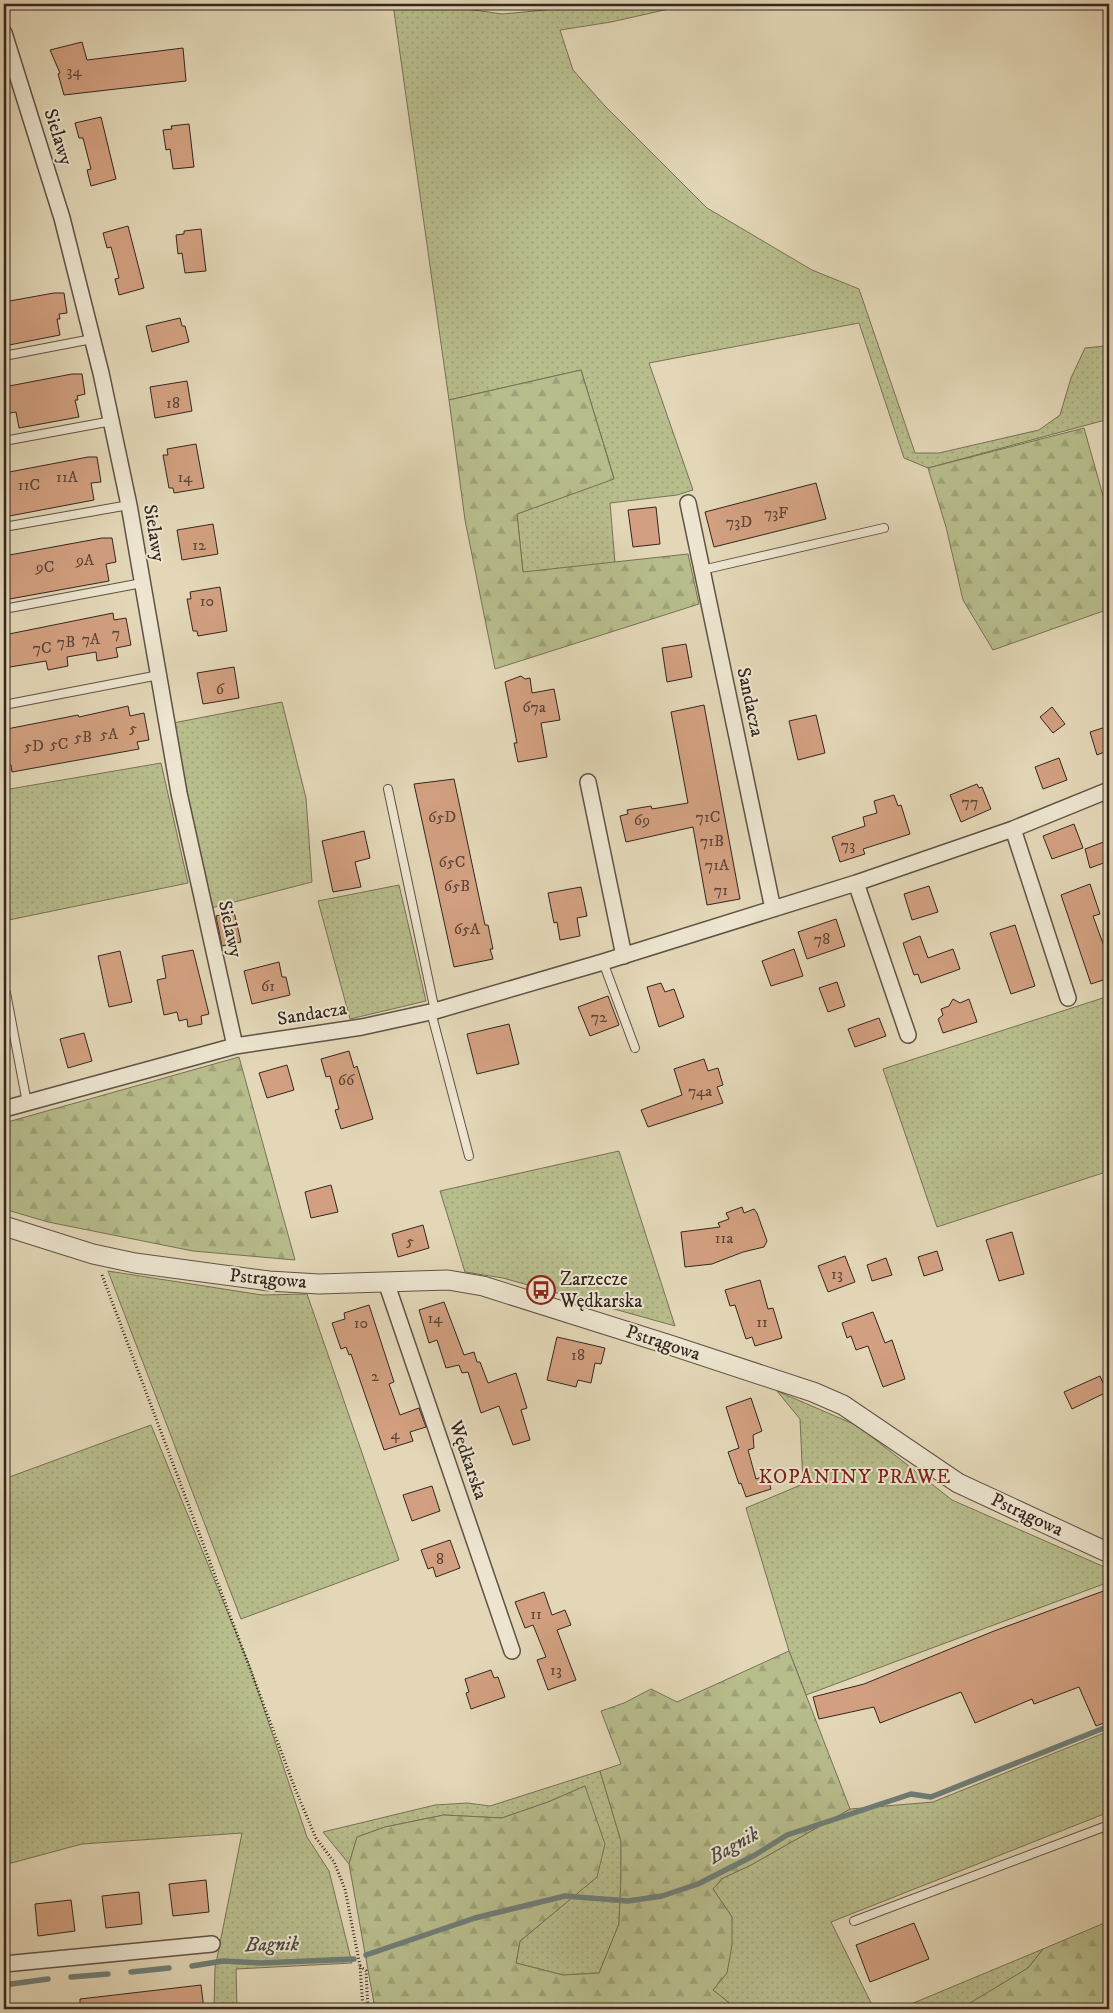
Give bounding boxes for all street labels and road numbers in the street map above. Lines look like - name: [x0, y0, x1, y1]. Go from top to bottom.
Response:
- street label: Sielawy: [39, 106, 78, 169]
- street label: Sielawy: [138, 503, 170, 564]
- street label: Sandacza: [731, 665, 769, 739]
- street label: Sielawy: [213, 898, 247, 961]
- street label: Sandacza: [276, 997, 348, 1031]
- street label: Pstrągowa: [229, 1264, 307, 1294]
- street label: Pstrągowa: [623, 1320, 703, 1366]
- street label: Wędkarska: [443, 1416, 492, 1503]
- street label: Pstrągowa: [987, 1488, 1067, 1542]

